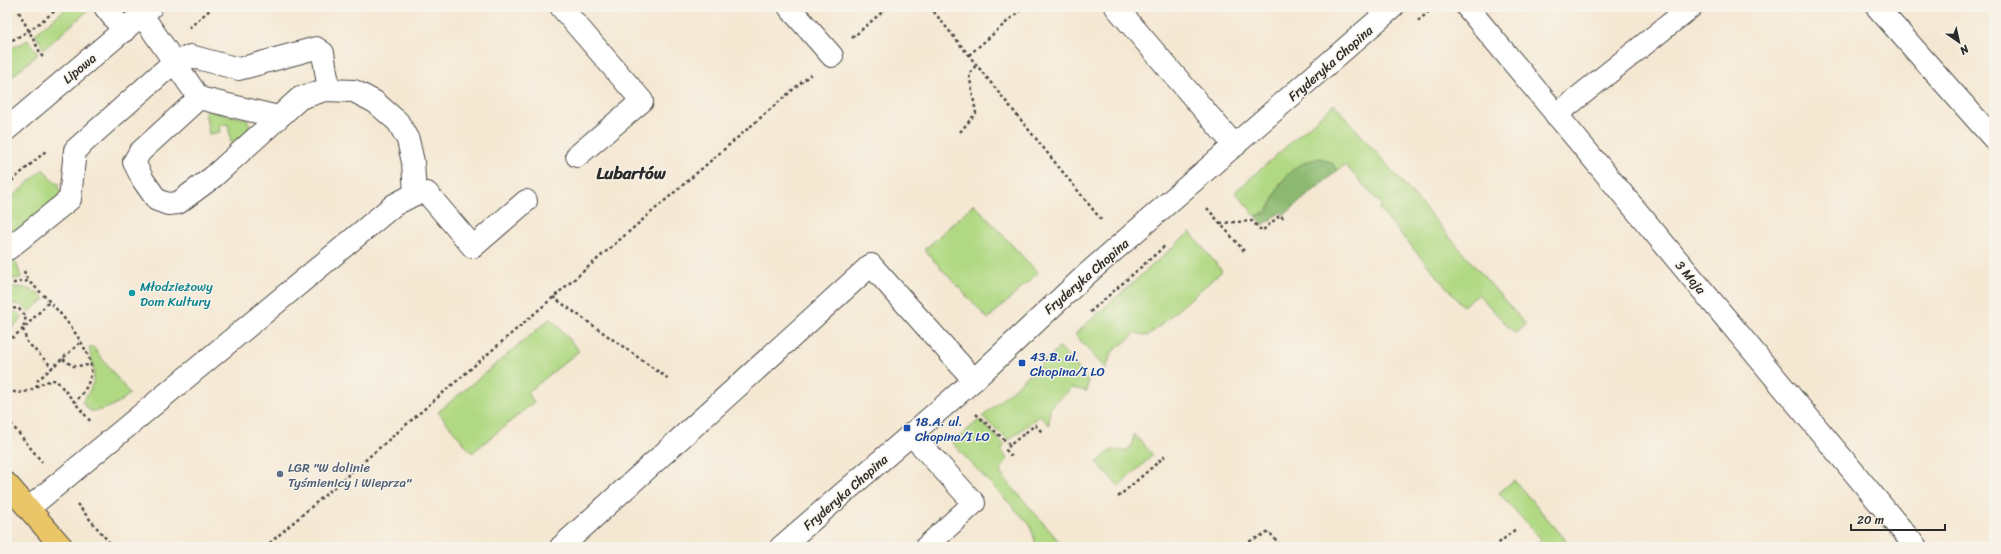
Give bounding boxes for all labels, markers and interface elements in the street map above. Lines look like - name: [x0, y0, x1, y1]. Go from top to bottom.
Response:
- street label: Fryderyka Chopina: [1282, 19, 1379, 107]
- north arrow: [1939, 22, 1979, 62]
- text: N: [1956, 39, 1974, 60]
- street label: Lipowa: [57, 47, 102, 90]
- district label: Lubartów: [596, 158, 667, 188]
- street label: Fryderyka Chopina: [1038, 232, 1135, 320]
- street label: 3 Maja: [1669, 255, 1712, 300]
- place label: Młodzieżowy Dom Kultury: [140, 275, 213, 313]
- marker: Młodzieżowy Dom Kultury: [127, 288, 137, 298]
- place label: 43.B. ul. Chopina/I LO: [1030, 345, 1105, 383]
- marker: 43.B. ul. Chopina/I LO: [1017, 358, 1027, 368]
- place label: 18.A. ul. Chopina/I LO: [915, 410, 990, 448]
- marker: 18.A. ul. Chopina/I LO: [902, 423, 912, 433]
- street label: Fryderyka Chopina: [797, 448, 894, 536]
- place label: LGR "W dolinie Tyśmienicy i Wieprza": [288, 456, 413, 494]
- marker: LGR "W dolinie Tyśmienicy i Wieprza": [275, 469, 285, 479]
- scale bar: [1851, 506, 1945, 532]
- text: 20 m: [1857, 509, 1884, 531]

